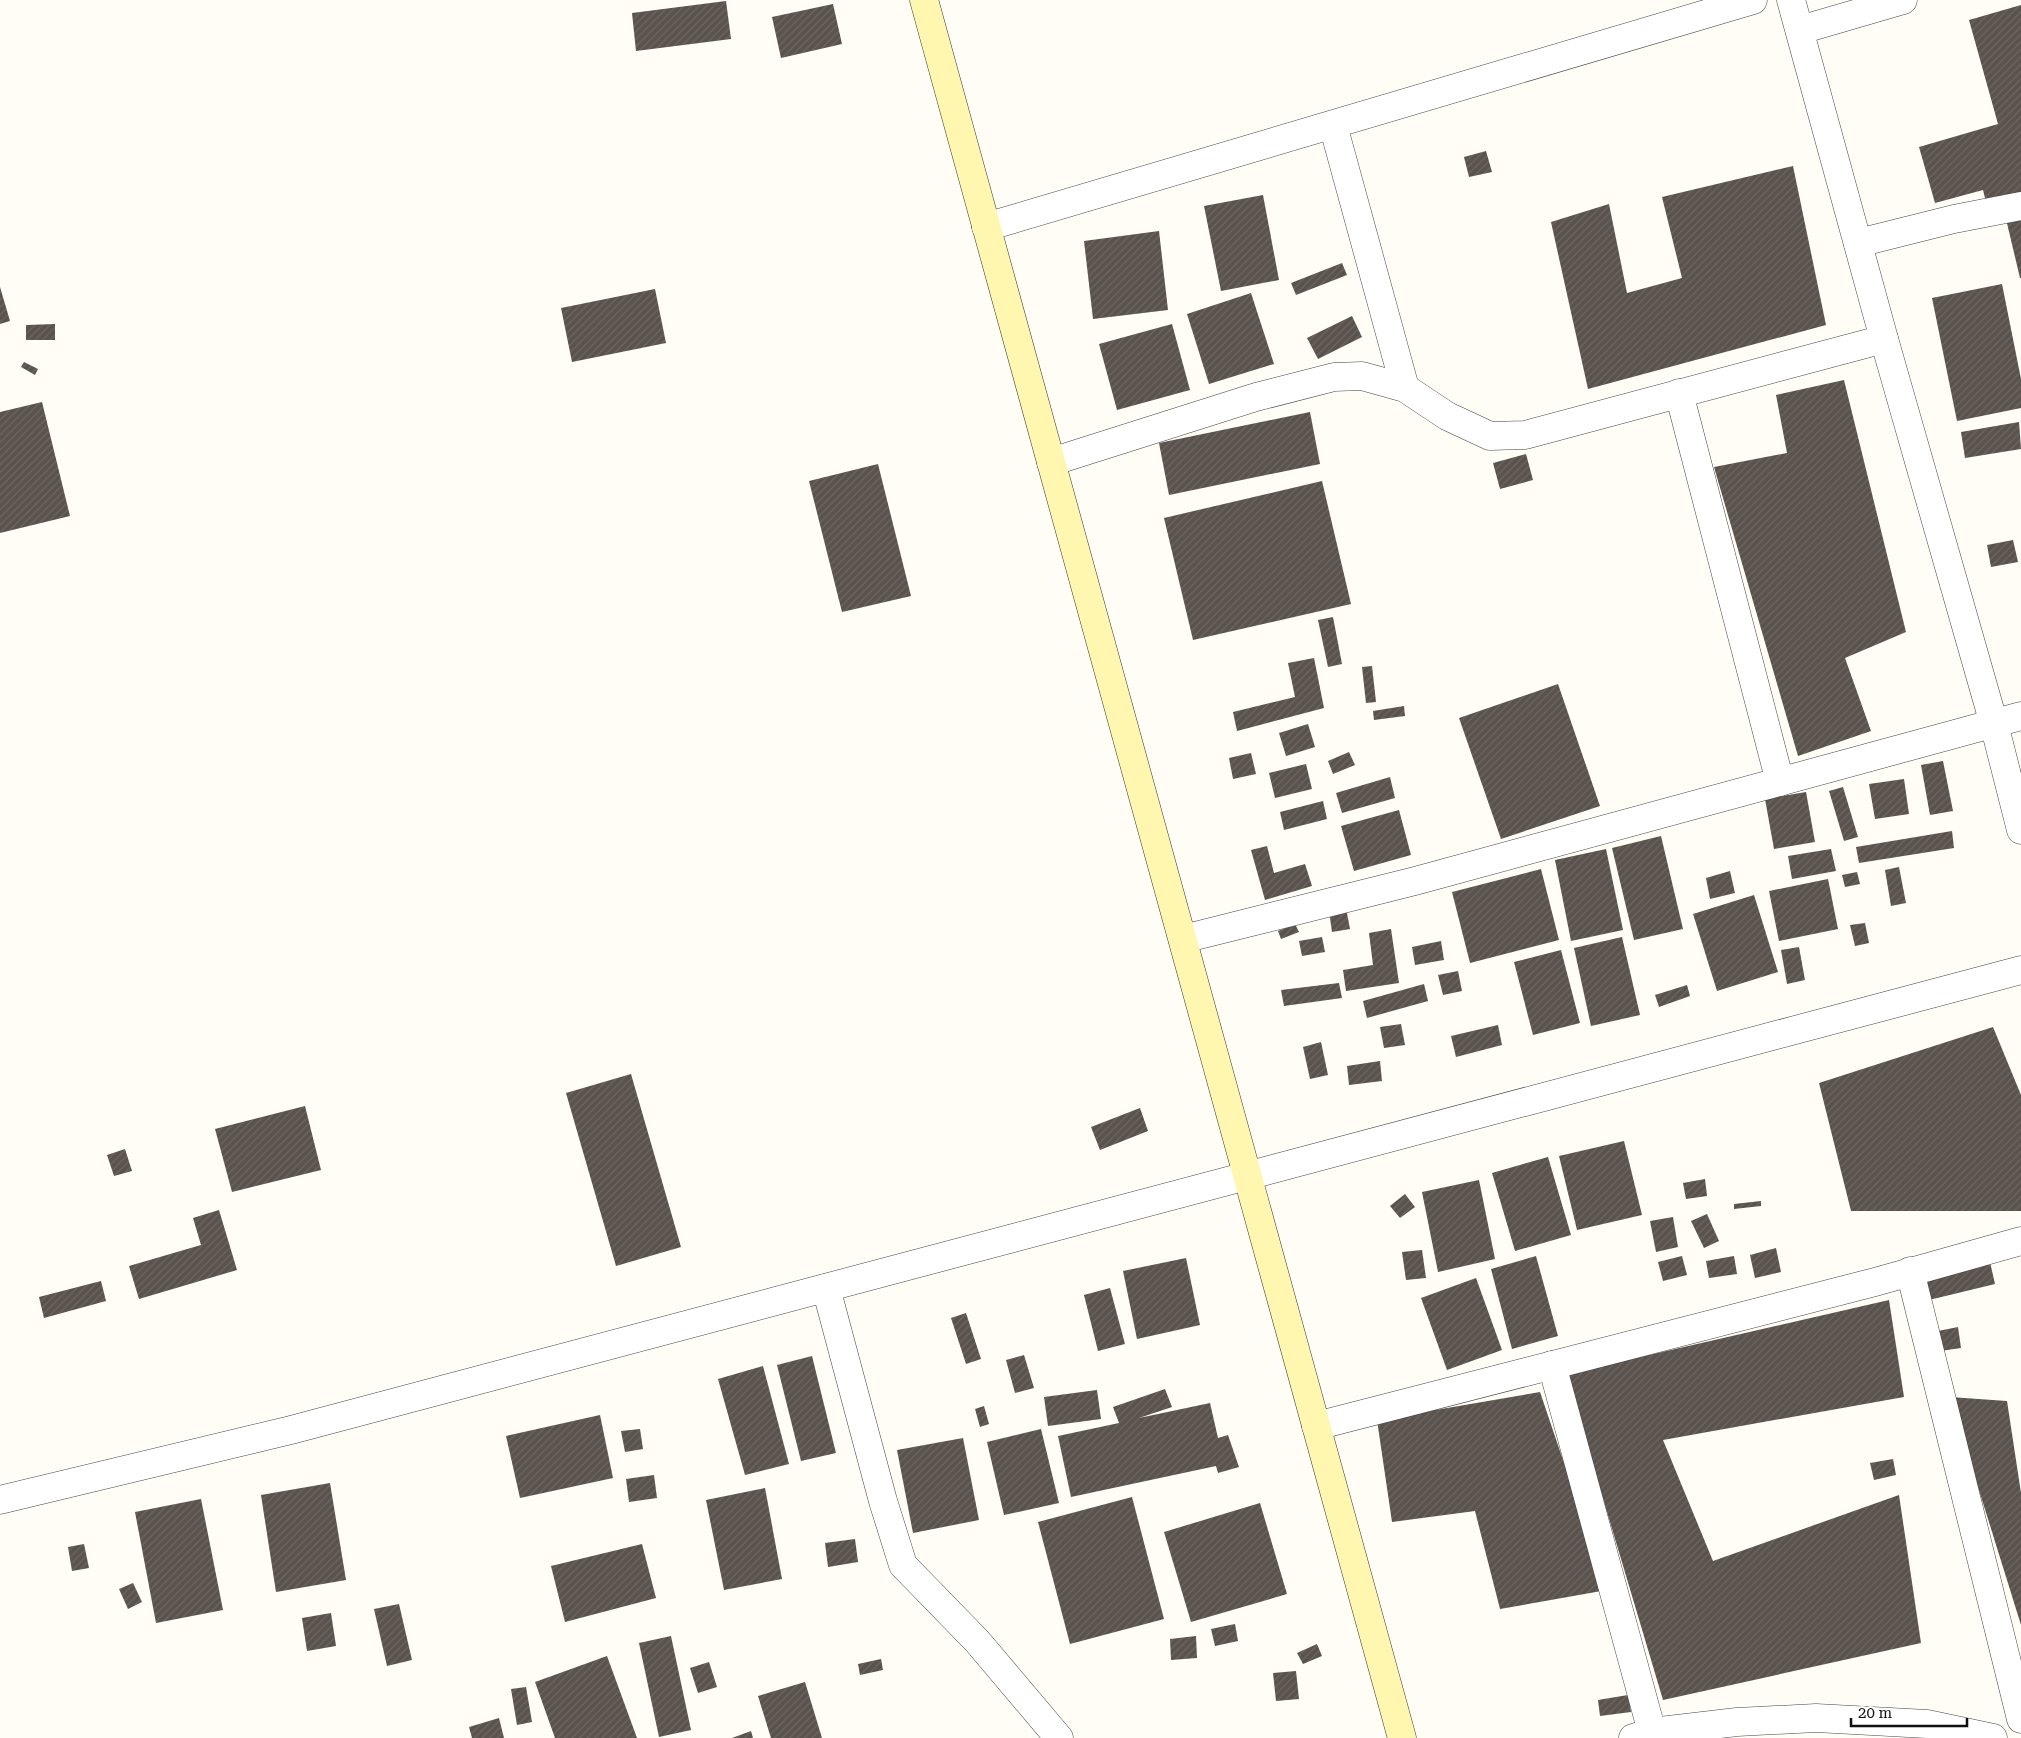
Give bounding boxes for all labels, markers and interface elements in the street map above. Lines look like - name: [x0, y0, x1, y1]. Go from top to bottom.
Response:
- scale bar: [1851, 1696, 1967, 1728]
- text: 20 m: [1858, 1704, 1893, 1722]

